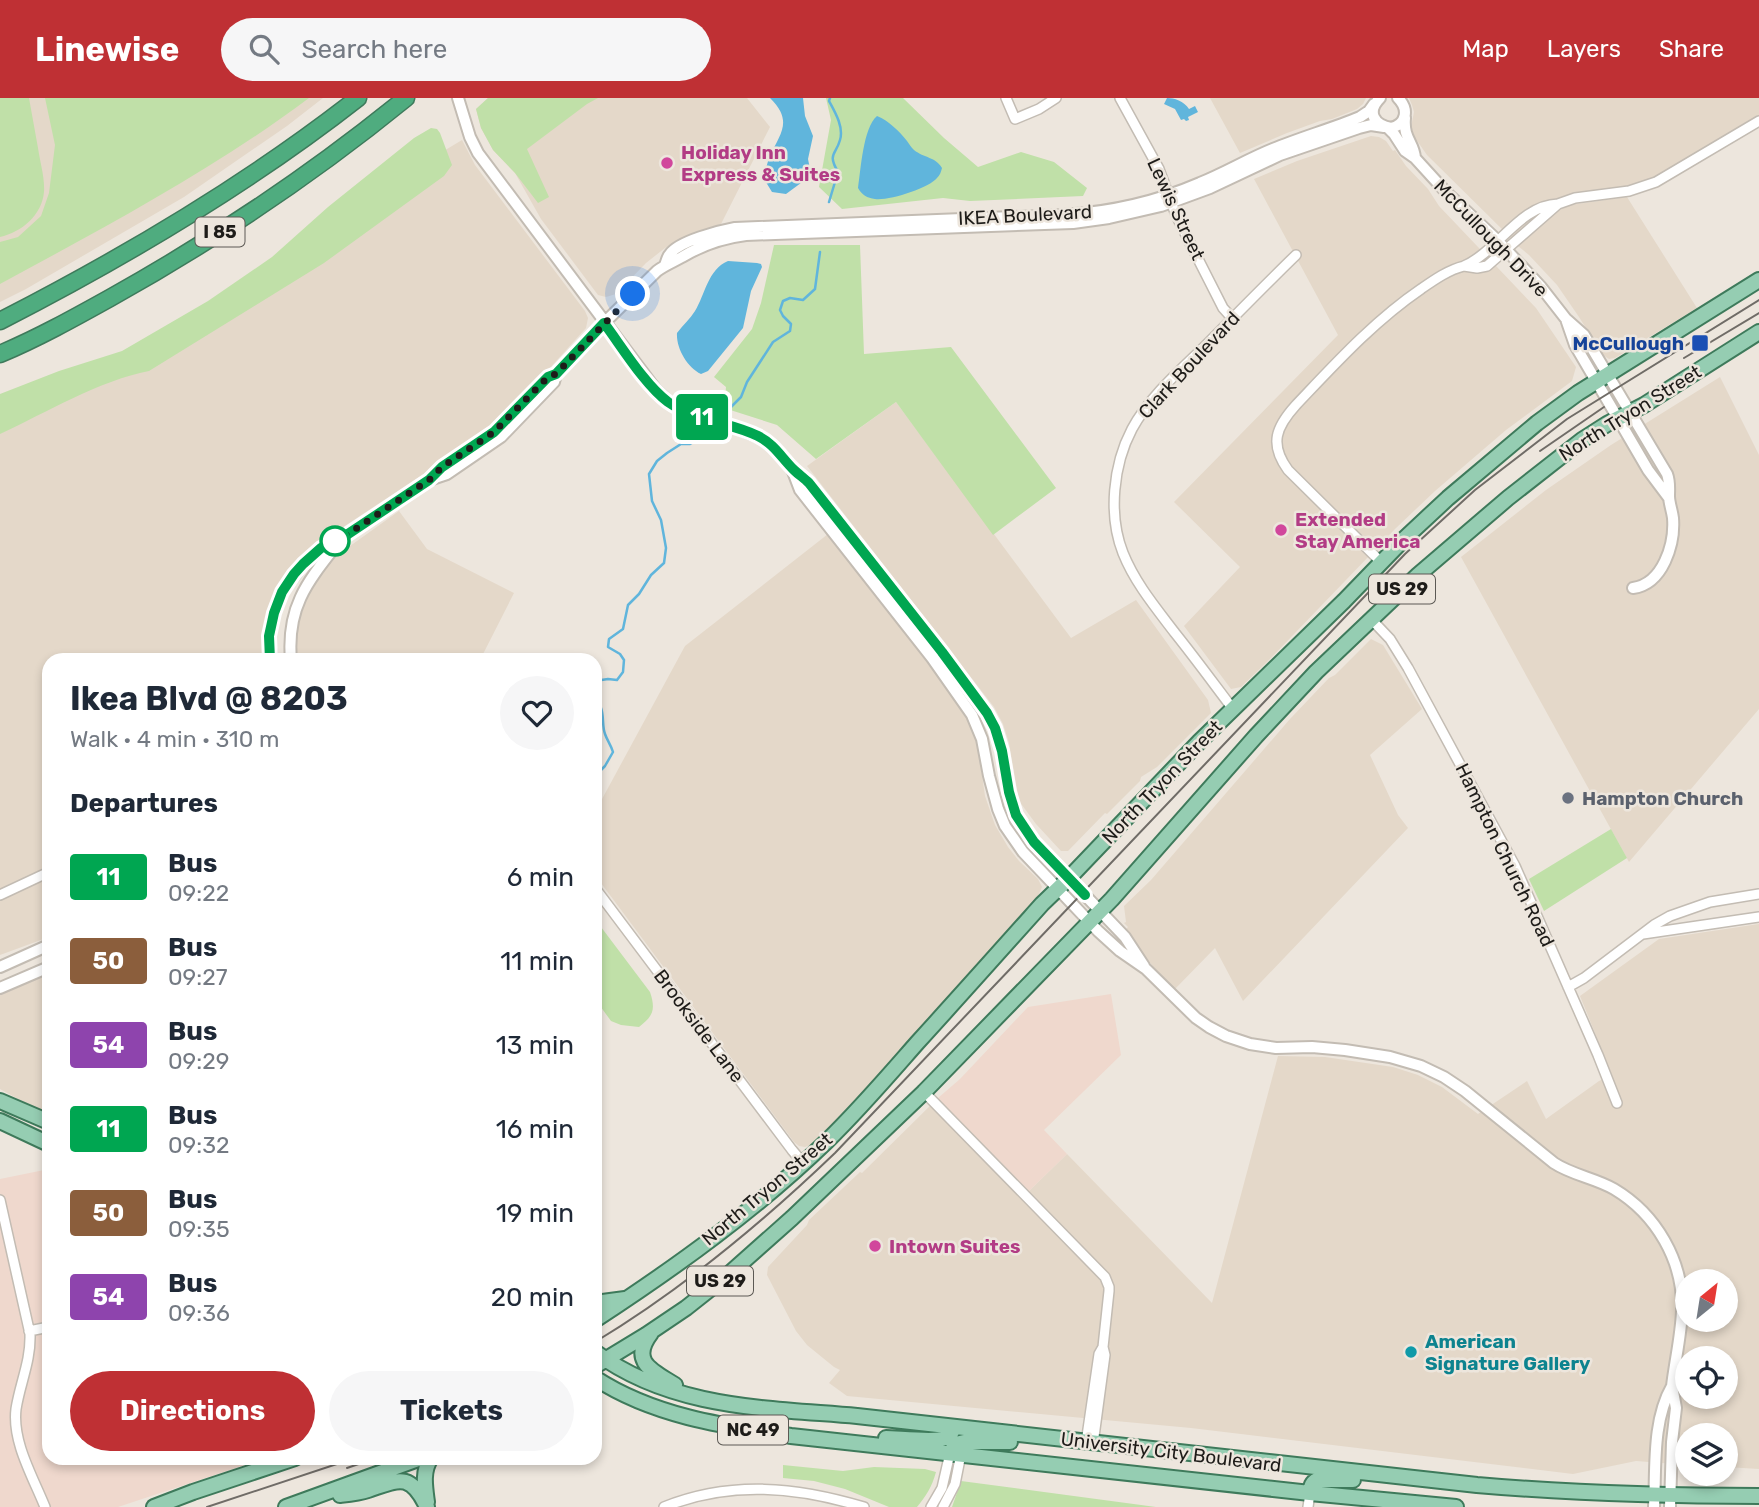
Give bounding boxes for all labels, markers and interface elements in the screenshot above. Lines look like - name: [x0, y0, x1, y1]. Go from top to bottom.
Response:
- search box: [221, 18, 711, 81]
- text: Linewise: [35, 30, 179, 69]
- icon: search: [245, 30, 283, 68]
- text: Search here: [301, 34, 447, 65]
- text: Map: [1462, 35, 1509, 63]
- text: Layers: [1547, 35, 1621, 63]
- text: Share: [1659, 35, 1724, 63]
- place label: Holiday Inn Express & Suites: [681, 141, 840, 186]
- street label: Lewis Street: [1142, 154, 1210, 264]
- marker: Holiday Inn Express & Suites: [659, 155, 675, 171]
- street label: McCullough Drive: [1429, 174, 1553, 302]
- street label: IKEA Boulevard: [958, 200, 1092, 230]
- road number: I 85: [196, 217, 244, 246]
- your location: [615, 276, 650, 311]
- street label: Clark Boulevard: [1133, 307, 1245, 423]
- place label: McCullough: [1572, 332, 1684, 355]
- marker: McCullough: [1690, 333, 1710, 353]
- street label: North Tryon Street: [1555, 360, 1706, 466]
- line badge: 11: [670, 394, 734, 440]
- text: 11: [690, 403, 714, 431]
- place label: Extended Stay America: [1295, 508, 1421, 553]
- marker: Extended Stay America: [1273, 522, 1289, 538]
- unlabelled marker: [320, 526, 350, 556]
- road number: US 29: [1369, 574, 1435, 603]
- button: heart: [500, 676, 574, 750]
- text: Ikea Blvd @ 8203: [70, 679, 348, 718]
- street label: North Tryon Street: [1097, 715, 1227, 849]
- text: Walk · 4 min · 310 m: [70, 725, 279, 753]
- street label: Hampton Church Road: [1451, 760, 1559, 950]
- place label: Hampton Church: [1582, 787, 1743, 810]
- text: Departures: [70, 788, 218, 819]
- marker: Hampton Church: [1560, 790, 1576, 806]
- text: Bus: [168, 848, 217, 879]
- text: 6 min: [507, 862, 574, 893]
- text: 11: [97, 863, 120, 891]
- text: 09:22: [168, 879, 229, 907]
- text: Bus: [168, 932, 217, 963]
- text: 11 min: [500, 946, 574, 977]
- text: 50: [93, 947, 124, 975]
- text: 09:27: [168, 963, 227, 991]
- street label: Brookside Lane: [649, 965, 749, 1087]
- text: Bus: [168, 1016, 217, 1047]
- text: 13 min: [496, 1030, 574, 1061]
- text: 54: [93, 1031, 124, 1059]
- text: 09:29: [168, 1047, 229, 1075]
- text: Bus: [168, 1100, 217, 1131]
- text: 16 min: [496, 1114, 574, 1145]
- text: 11: [97, 1115, 120, 1143]
- street label: North Tryon Street: [697, 1127, 837, 1250]
- text: 09:32: [168, 1131, 229, 1159]
- text: Bus: [168, 1184, 217, 1215]
- text: 19 min: [496, 1198, 574, 1229]
- text: 50: [93, 1199, 124, 1227]
- text: 09:35: [168, 1215, 230, 1243]
- place label: Intown Suites: [889, 1235, 1021, 1258]
- marker: Intown Suites: [867, 1238, 883, 1254]
- road number: US 29: [687, 1266, 753, 1296]
- text: Bus: [168, 1268, 217, 1299]
- north arrow: [1675, 1269, 1738, 1332]
- map controls: [1675, 1269, 1738, 1486]
- text: 20 min: [491, 1282, 574, 1313]
- text: 54: [93, 1283, 124, 1311]
- text: 09:36: [168, 1299, 230, 1327]
- place label: American Signature Gallery: [1425, 1330, 1591, 1375]
- marker: American Signature Gallery: [1403, 1344, 1419, 1360]
- button: locate: [1675, 1346, 1738, 1409]
- button: Directions: [70, 1371, 315, 1451]
- button: Tickets: [329, 1371, 574, 1451]
- road number: NC 49: [718, 1415, 788, 1444]
- button: layers: [1675, 1423, 1738, 1486]
- street label: University City Boulevard: [1059, 1427, 1283, 1477]

